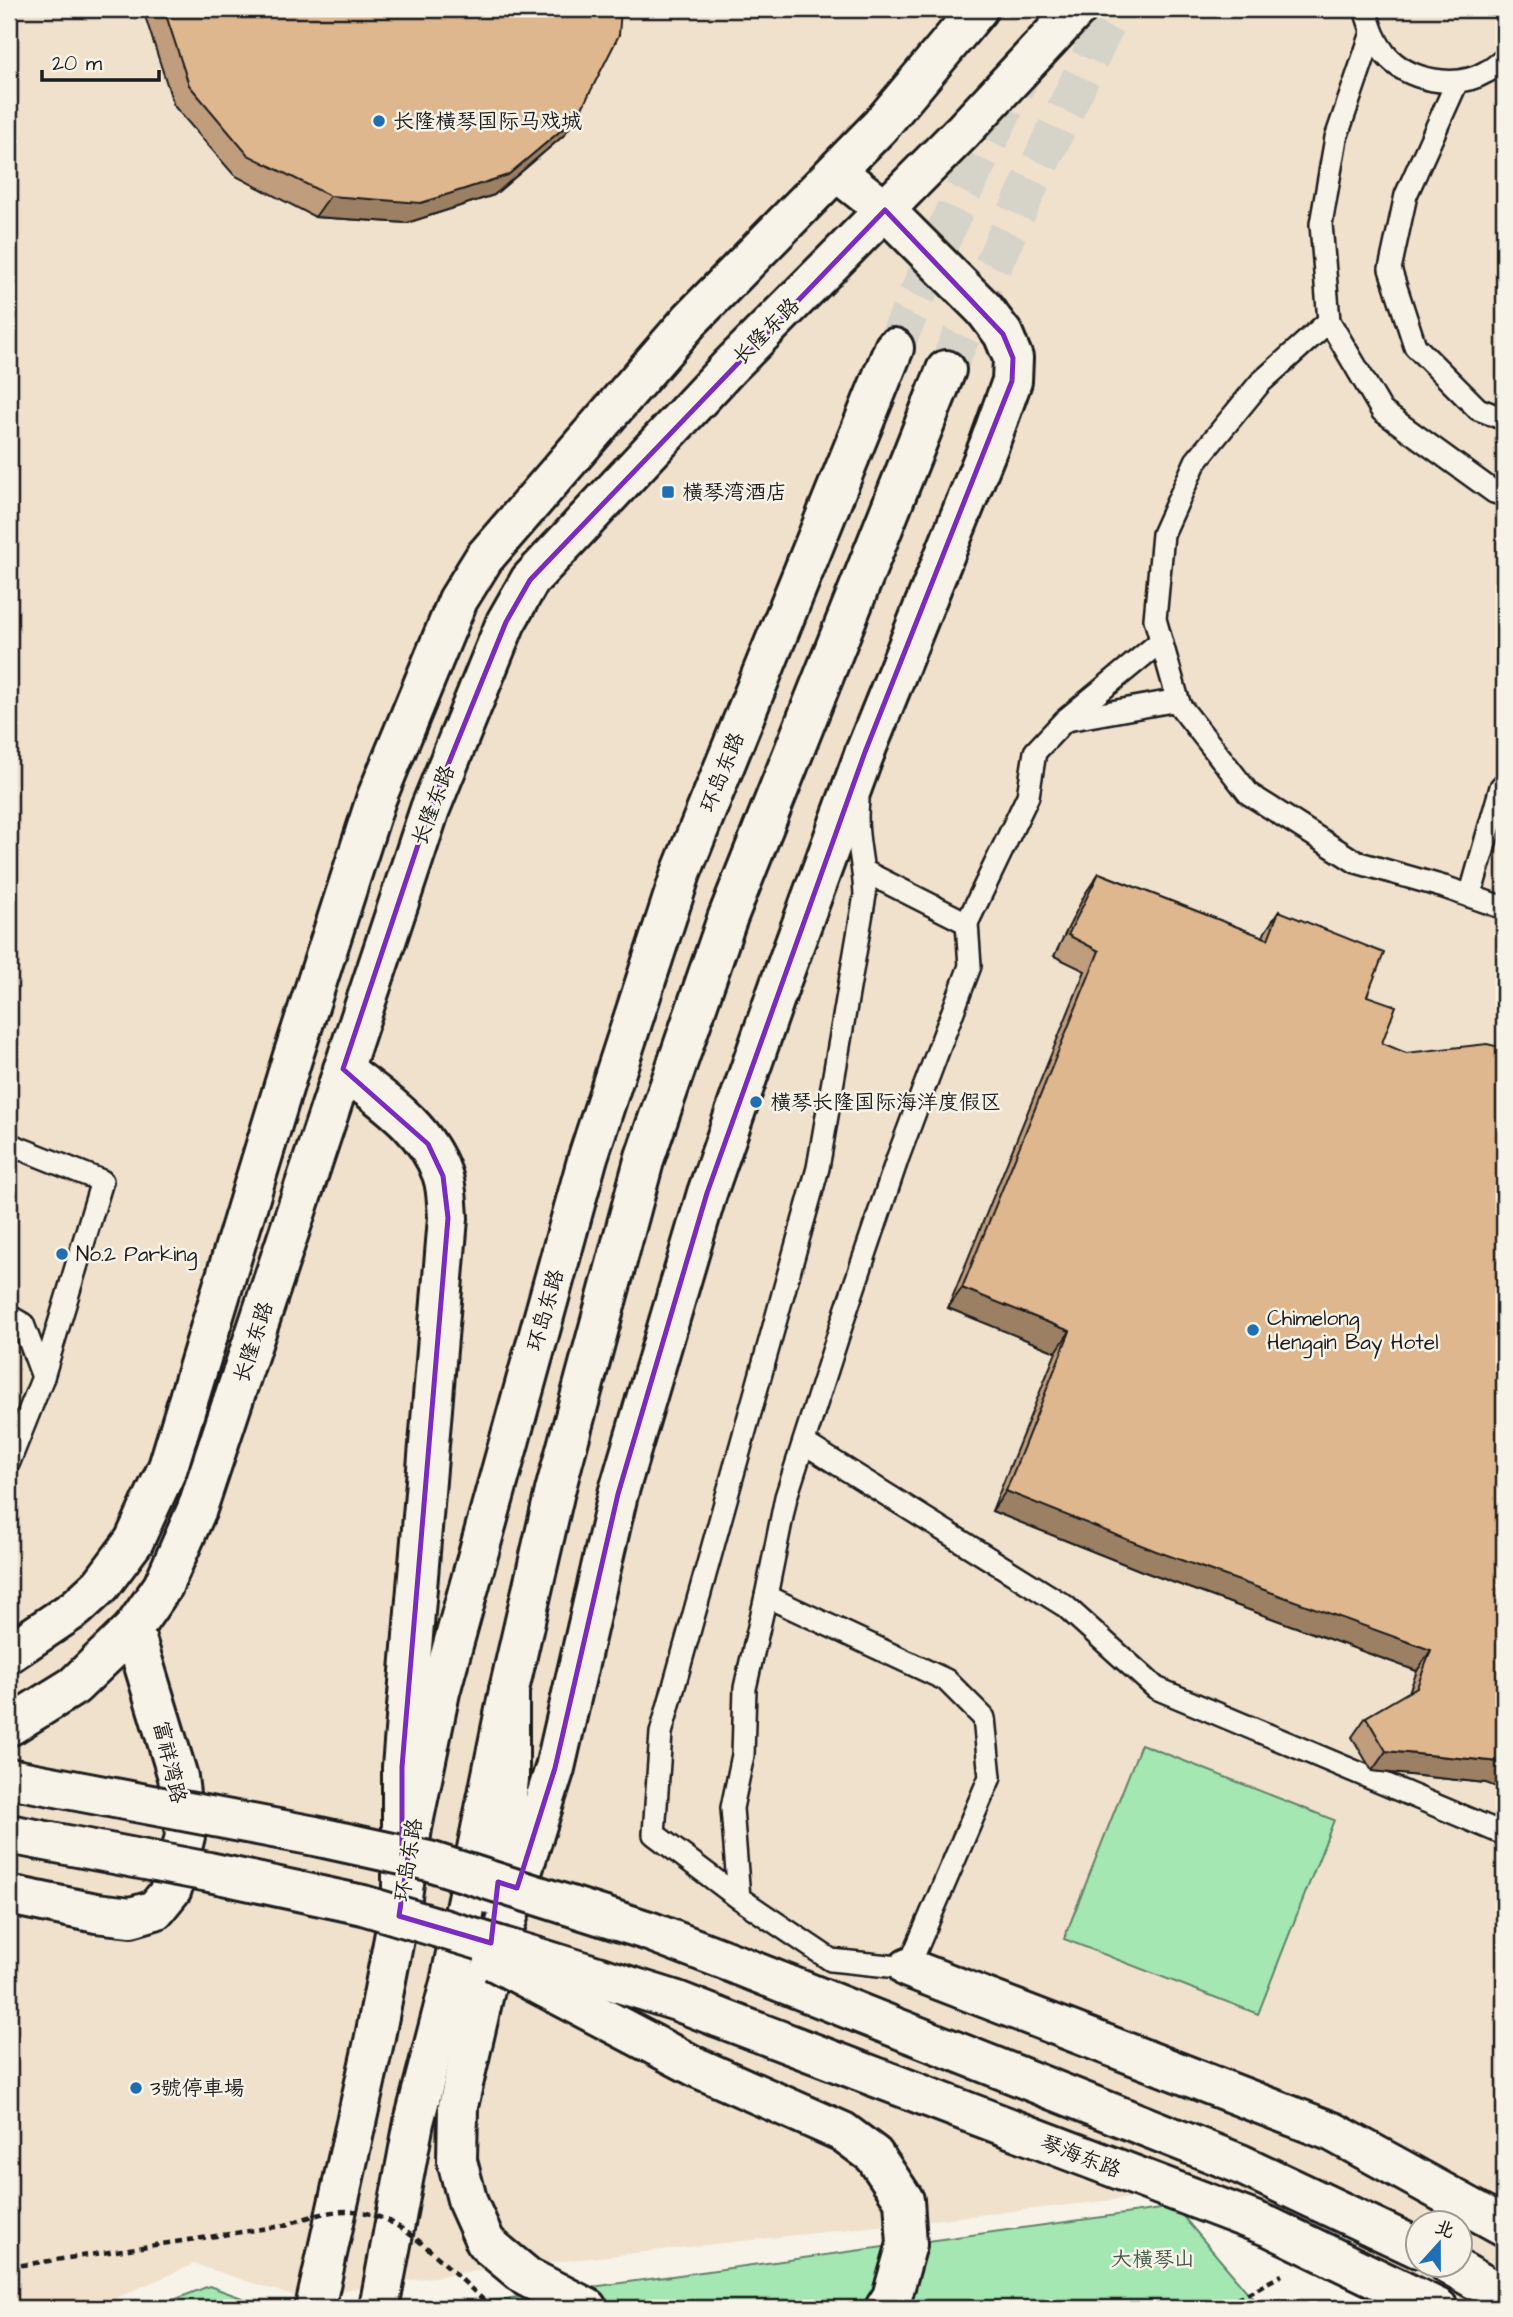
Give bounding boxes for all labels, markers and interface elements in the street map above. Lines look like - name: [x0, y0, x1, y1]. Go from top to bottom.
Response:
- scale bar: [42, 38, 159, 82]
- text: 20 m: [52, 49, 103, 78]
- place label: 长隆横琴国际马戏城: [393, 107, 582, 136]
- marker: 长隆横琴国际马戏城: [371, 113, 387, 129]
- street label: 长隆东路: [726, 291, 806, 371]
- place label: 横琴湾酒店: [682, 478, 787, 507]
- marker: 横琴湾酒店: [660, 484, 676, 500]
- street label: 环岛东路: [693, 728, 752, 817]
- street label: 长隆东路: [405, 761, 462, 850]
- place label: 横琴长隆国际海洋度假区: [770, 1088, 1001, 1117]
- marker: 横琴长隆国际海洋度假区: [748, 1094, 764, 1110]
- place label: No.2 Parking: [76, 1240, 198, 1271]
- marker: No.2 Parking: [54, 1246, 70, 1262]
- street label: 环岛东路: [520, 1266, 571, 1355]
- street label: 长隆东路: [227, 1298, 280, 1387]
- place label: Chimelong Hengqin Bay Hotel: [1267, 1304, 1439, 1359]
- marker: Chimelong Hengqin Bay Hotel: [1245, 1322, 1261, 1338]
- street label: 富祥湾路: [146, 1718, 193, 1806]
- street label: 环岛东路: [388, 1816, 429, 1904]
- place label: 3號停車場: [150, 2074, 245, 2103]
- marker: 3號停車場: [128, 2080, 144, 2096]
- street label: 琴海东路: [1036, 2128, 1125, 2185]
- north arrow: [1404, 2208, 1474, 2278]
- text: 北: [1431, 2214, 1458, 2246]
- park label: 大橫琴山: [1111, 2245, 1195, 2274]

